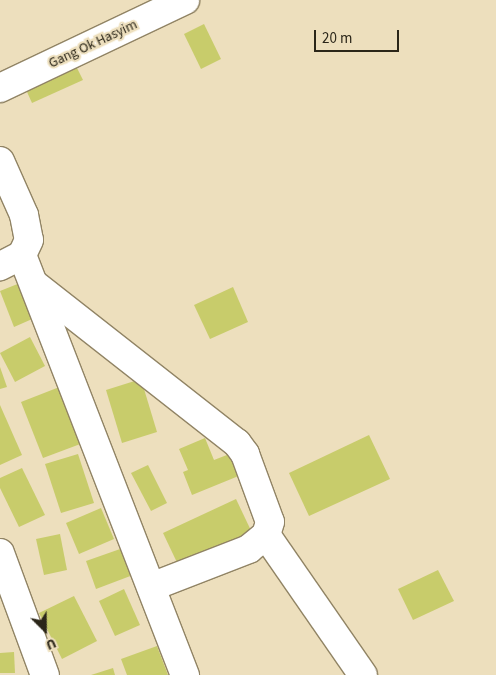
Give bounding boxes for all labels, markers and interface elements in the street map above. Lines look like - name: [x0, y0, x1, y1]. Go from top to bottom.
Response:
- street label: Gang Ok Hasyim: [46, 16, 140, 72]
- scale bar: [316, 20, 401, 52]
- text: 20 m: [322, 28, 352, 49]
- north arrow: [20, 605, 70, 655]
- text: U: [43, 633, 59, 655]

